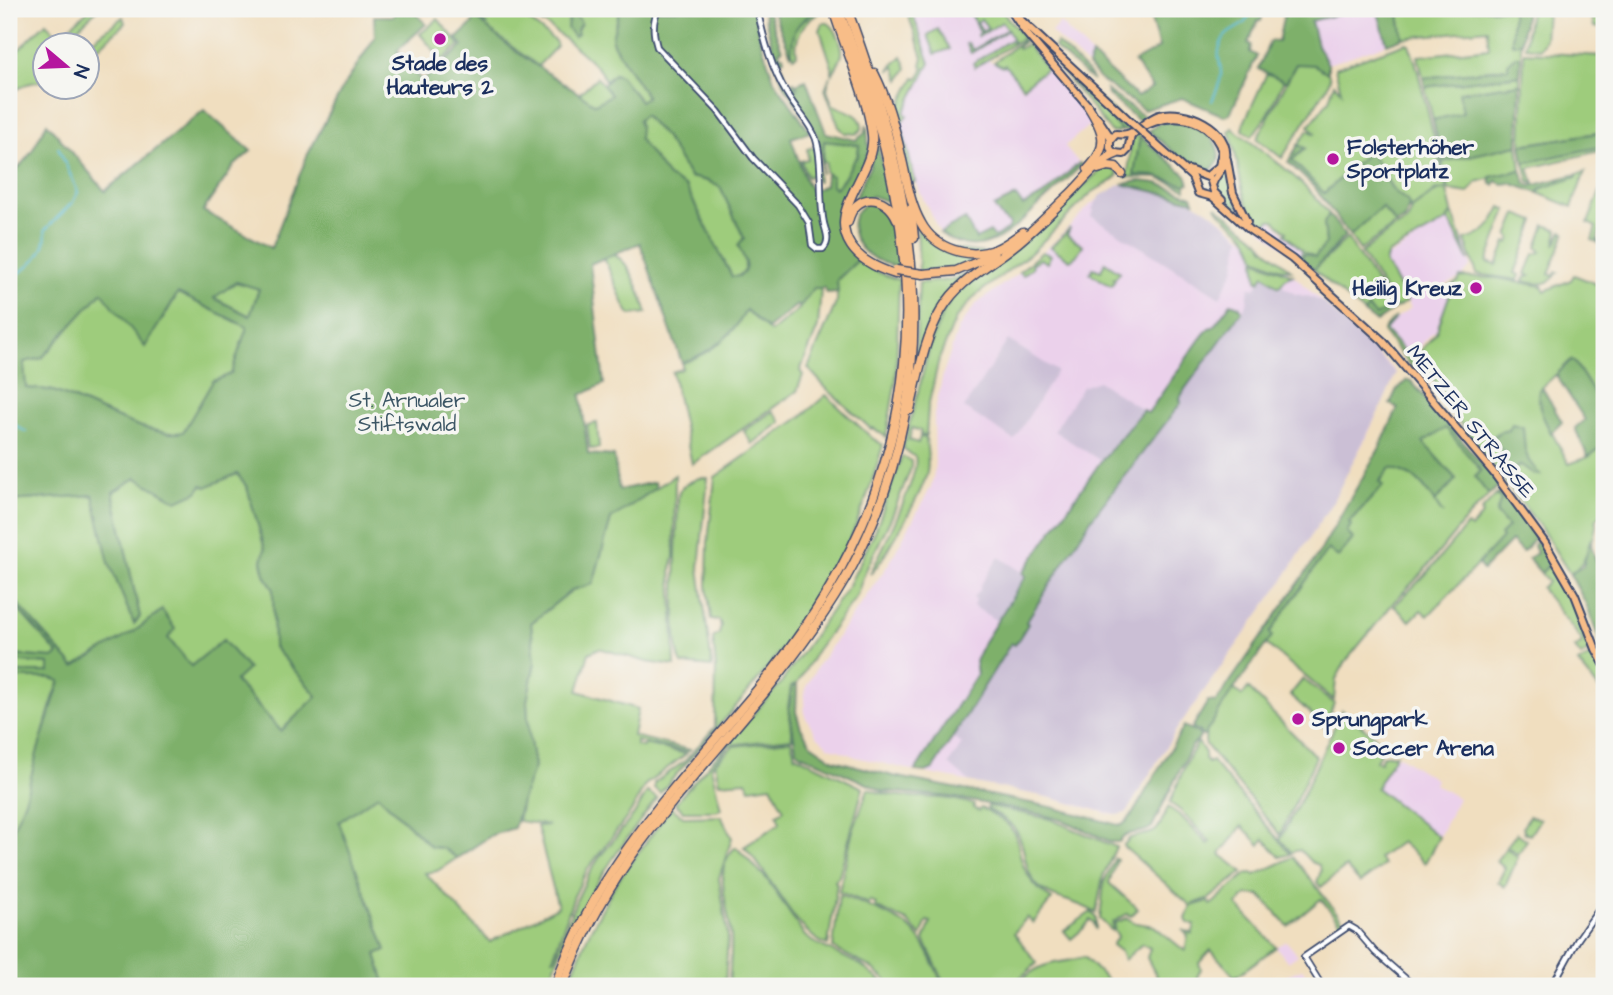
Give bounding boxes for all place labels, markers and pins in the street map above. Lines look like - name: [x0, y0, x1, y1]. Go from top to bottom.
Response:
- marker: Stade des Hauteurs 2: [432, 31, 448, 47]
- place label: Stade des Hauteurs 2: [386, 49, 495, 102]
- place label: Folsterhöher Sportplatz: [1346, 133, 1475, 187]
- marker: Folsterhöher Sportplatz: [1325, 151, 1341, 167]
- place label: Heilig Kreuz: [1352, 274, 1463, 305]
- marker: Heilig Kreuz: [1468, 280, 1484, 296]
- place label: Sprungpark: [1311, 705, 1428, 736]
- marker: Sprungpark: [1290, 711, 1306, 727]
- place label: Soccer Arena: [1352, 734, 1494, 763]
- marker: Soccer Arena: [1331, 740, 1347, 756]

